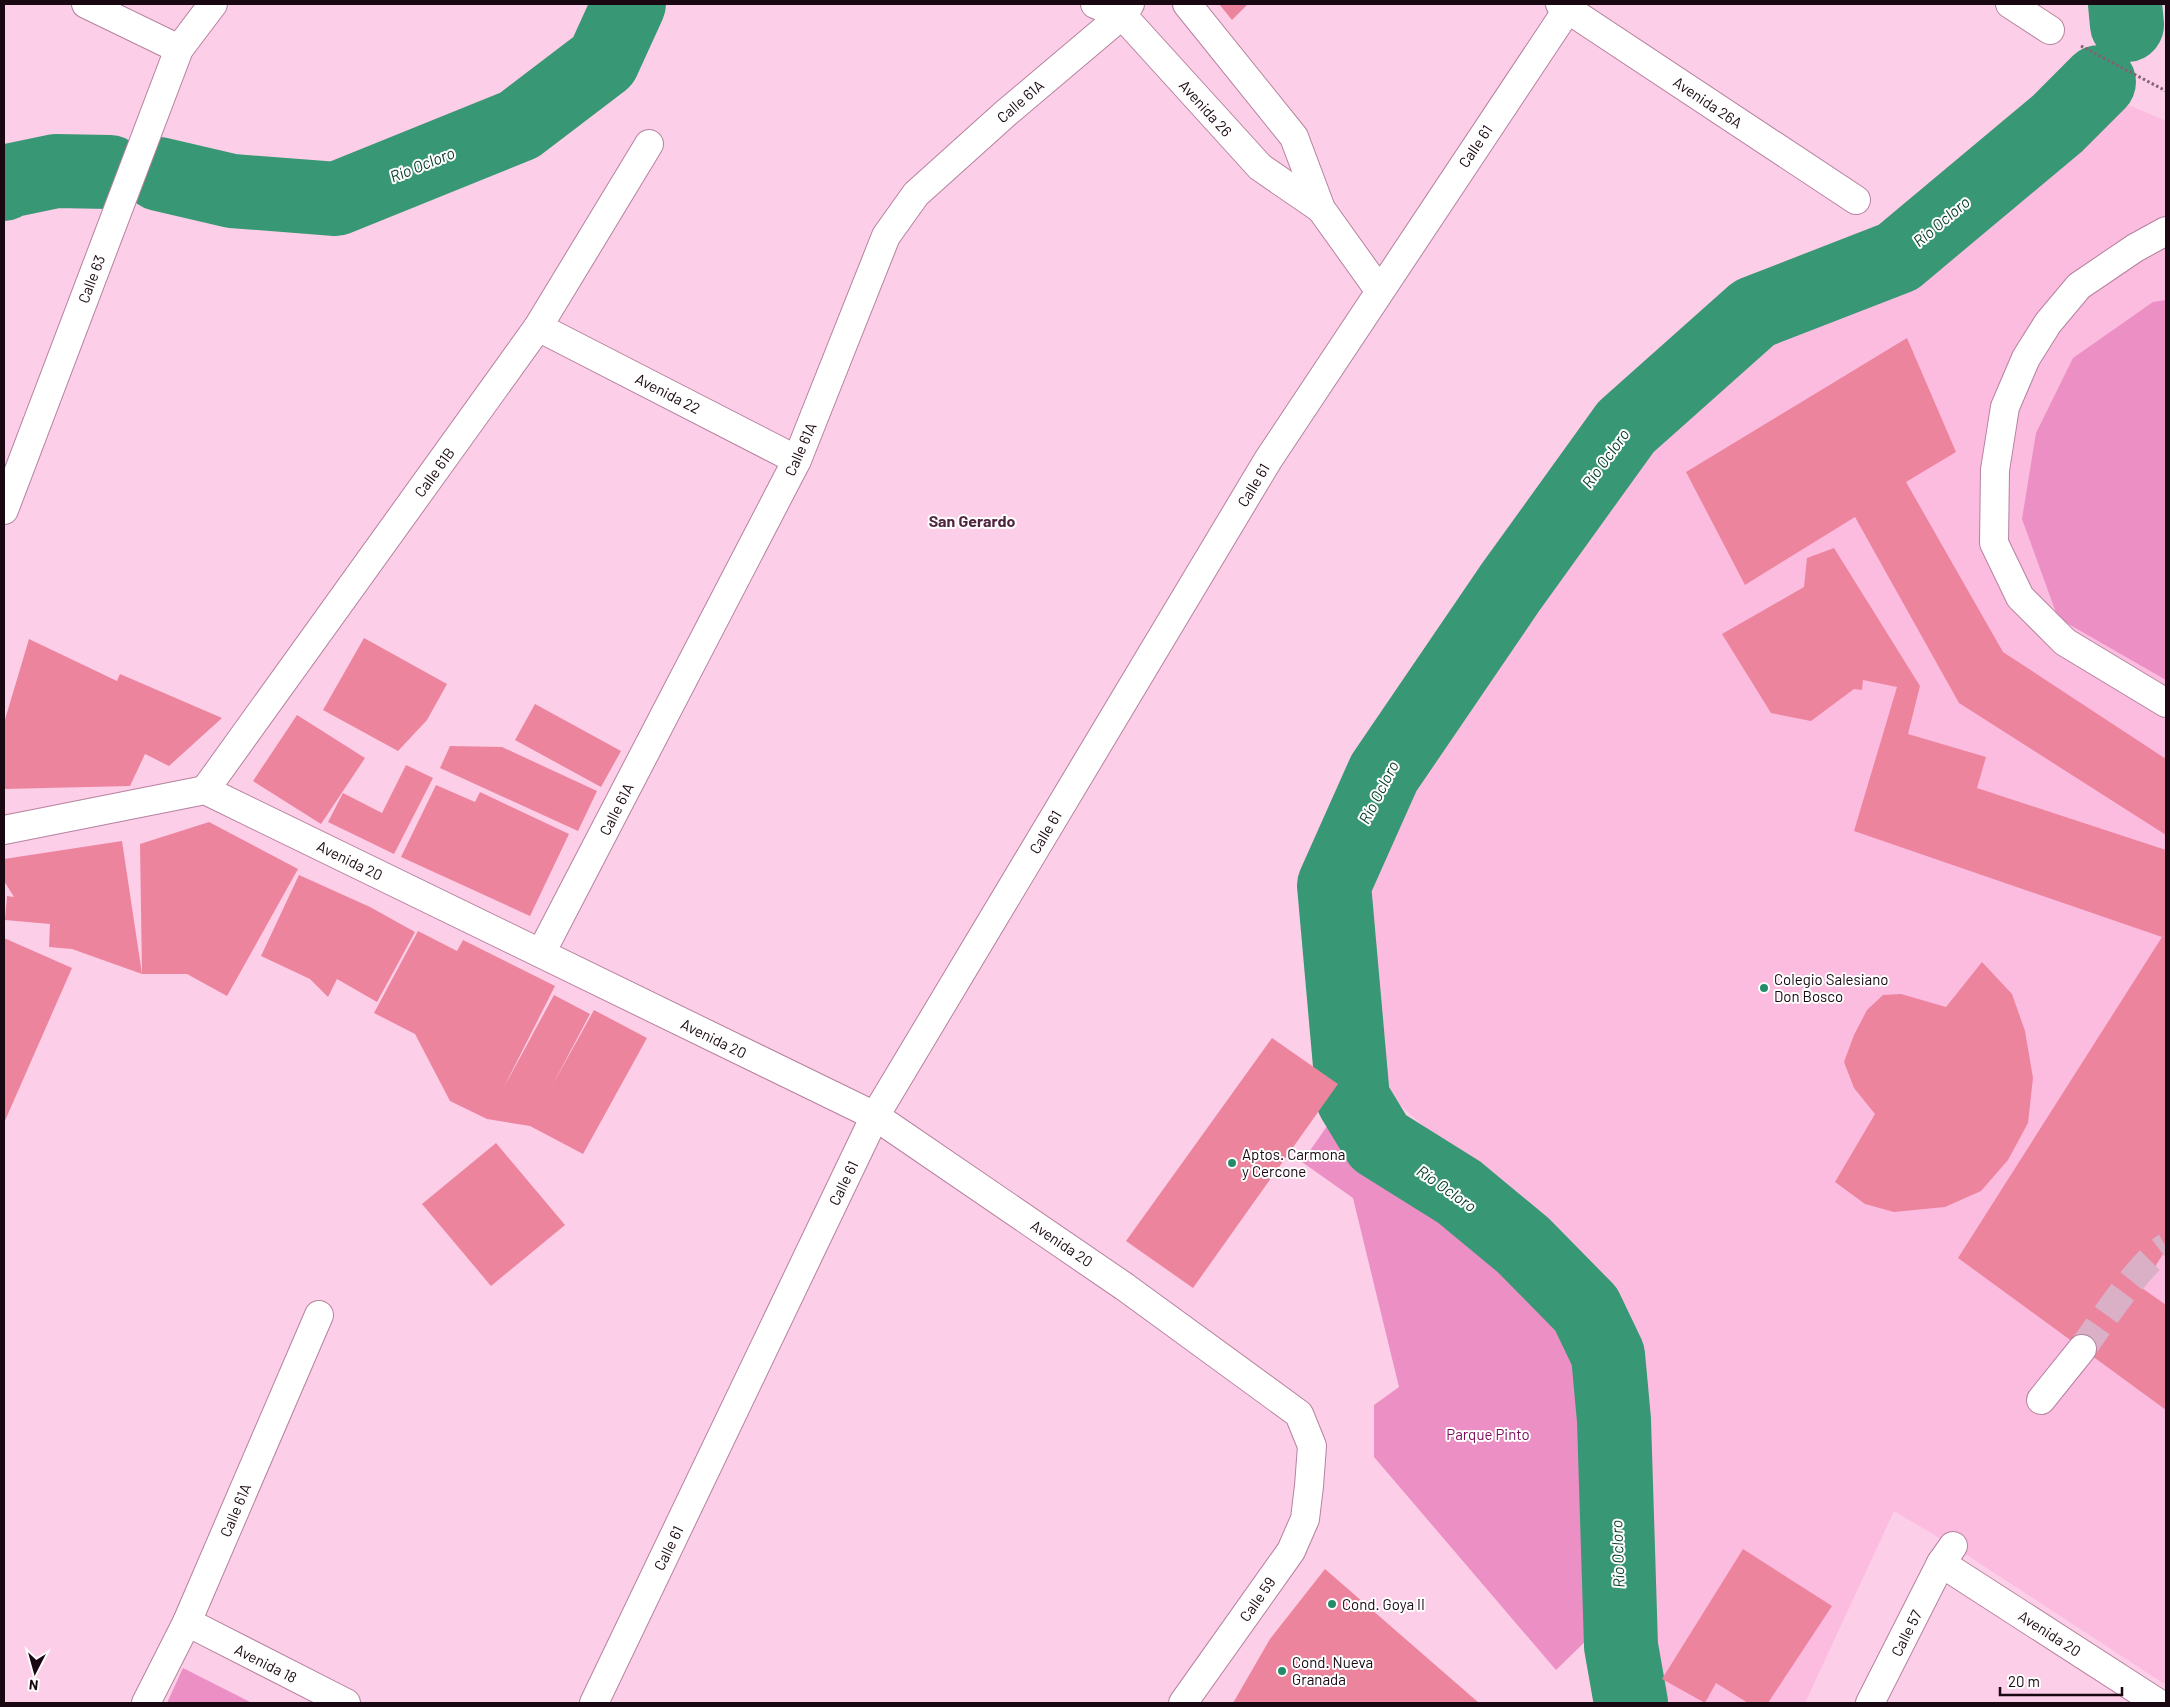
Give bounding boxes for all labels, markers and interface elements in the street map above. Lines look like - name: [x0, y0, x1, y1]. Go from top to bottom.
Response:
- street label: Avenida 26A: [1670, 72, 1746, 132]
- street label: Calle 61A: [993, 76, 1047, 126]
- street label: Avenida 26: [1176, 76, 1236, 140]
- street label: Calle 61: [1454, 121, 1496, 171]
- water label: Río Ocloro: [387, 142, 457, 186]
- water label: Río Ocloro: [1909, 192, 1973, 250]
- street label: Calle 63: [74, 252, 108, 306]
- street label: Avenida 22: [633, 369, 703, 417]
- street label: Calle 61A: [780, 420, 820, 478]
- water label: Río Ocloro: [1577, 425, 1633, 491]
- street label: Calle 61B: [410, 444, 458, 500]
- street label: Calle 61: [1233, 460, 1273, 510]
- district label: San Gerardo: [929, 511, 1015, 530]
- water label: Río Ocloro: [1354, 757, 1402, 827]
- street label: Calle 61A: [595, 780, 637, 838]
- street label: Calle 61: [1025, 807, 1065, 857]
- street label: Avenida 20: [314, 836, 386, 884]
- place label: Colegio Salesiano Don Bosco: [1774, 970, 1888, 1005]
- marker: Colegio Salesiano Don Bosco: [1758, 982, 1770, 994]
- street label: Avenida 20: [678, 1014, 750, 1062]
- place label: Aptos. Carmona y Cercone: [1242, 1145, 1346, 1180]
- marker: Aptos. Carmona y Cercone: [1226, 1157, 1238, 1169]
- street label: Calle 61: [825, 1158, 861, 1208]
- water label: Río Ocloro: [1414, 1161, 1480, 1215]
- street label: Avenida 20: [1028, 1216, 1096, 1270]
- park label: Parque Pinto: [1446, 1425, 1530, 1443]
- street label: Calle 61A: [216, 1481, 254, 1539]
- water label: Río Ocloro: [1606, 1520, 1628, 1588]
- street label: Calle 61: [650, 1523, 686, 1573]
- street label: Calle 59: [1235, 1573, 1279, 1625]
- place label: Cond. Goya II: [1342, 1595, 1425, 1613]
- marker: Cond. Goya II: [1326, 1598, 1338, 1610]
- street label: Avenida 20: [2015, 1606, 2085, 1660]
- street label: Calle 57: [1887, 1607, 1925, 1659]
- street label: Avenida 18: [232, 1640, 300, 1686]
- north arrow: [10, 1647, 60, 1697]
- place label: Cond. Nueva Granada: [1292, 1653, 1373, 1688]
- scale bar: [2000, 1664, 2122, 1696]
- marker: Cond. Nueva Granada: [1276, 1665, 1288, 1677]
- text: 20 m: [2008, 1672, 2040, 1690]
- text: N: [28, 1676, 39, 1694]

